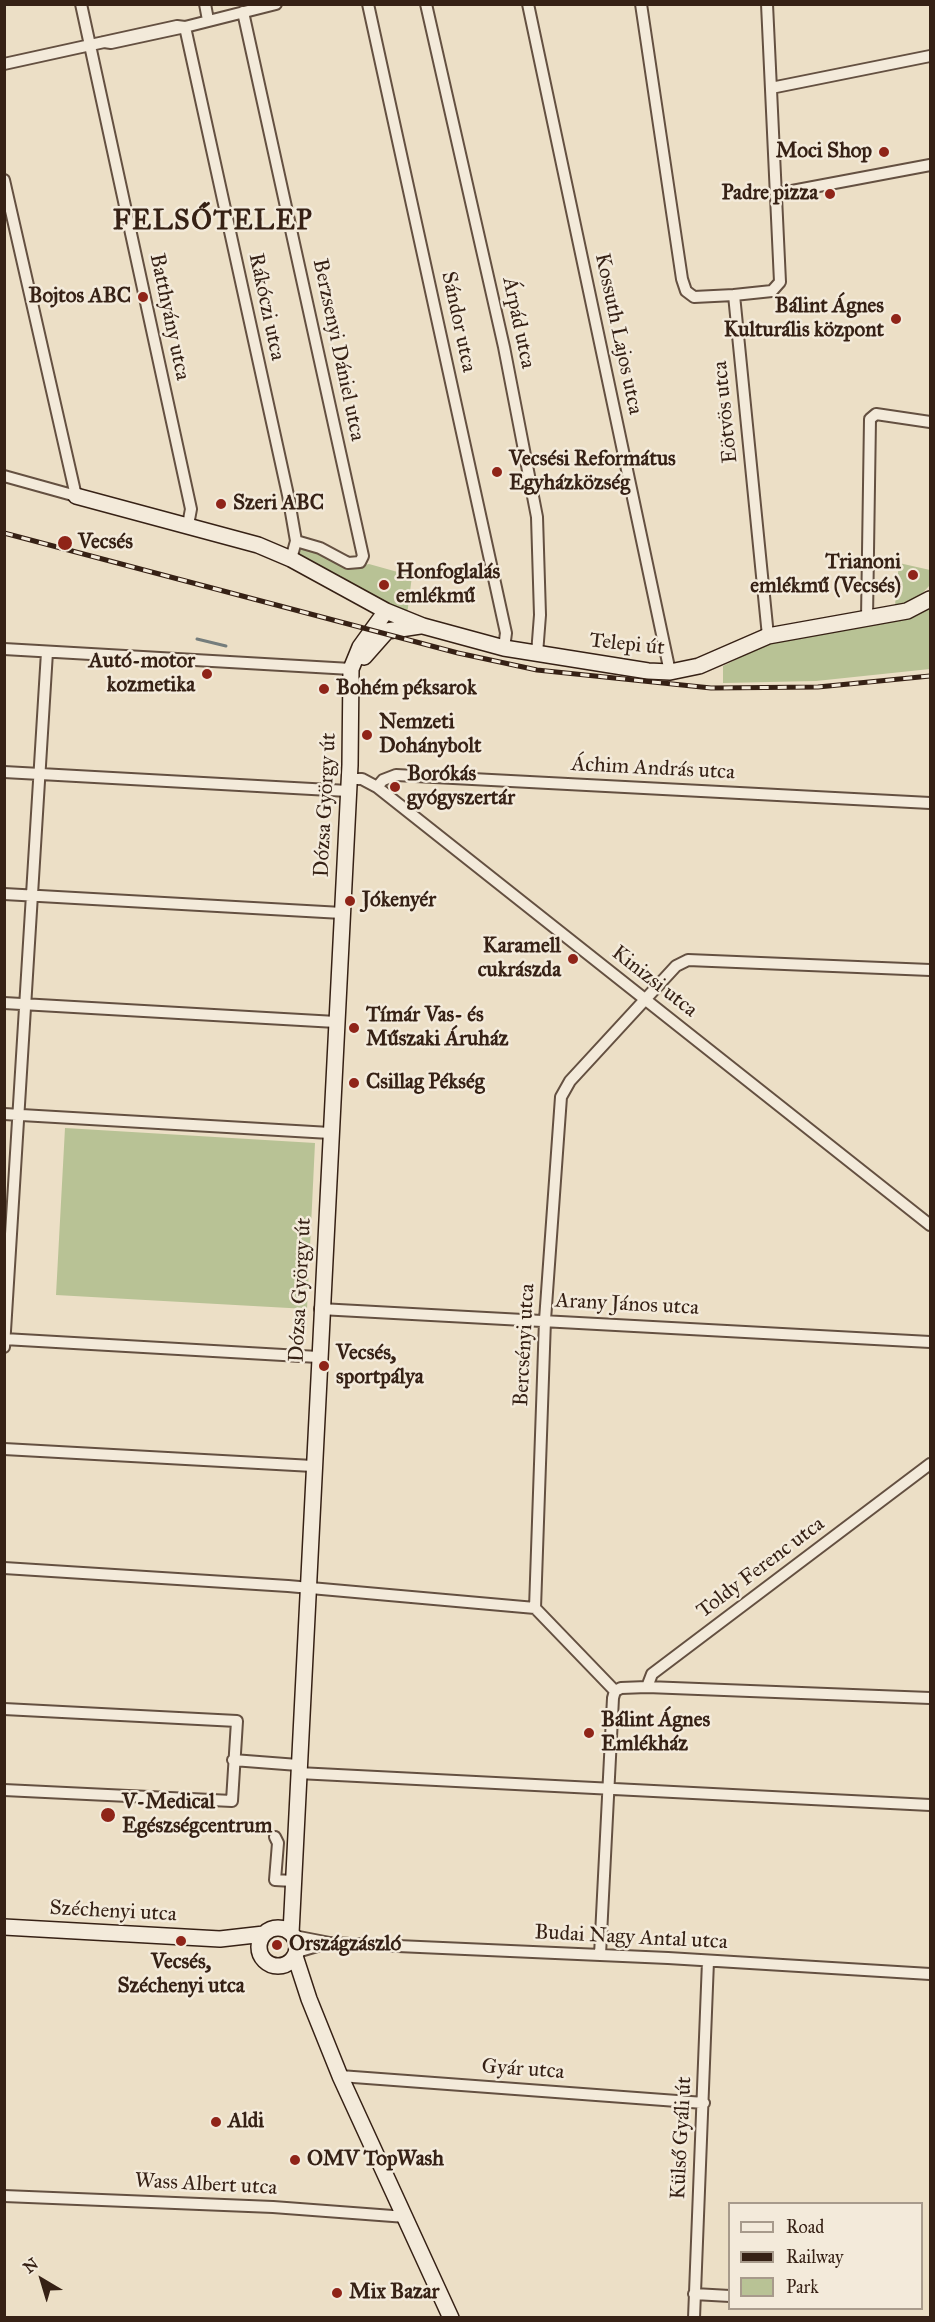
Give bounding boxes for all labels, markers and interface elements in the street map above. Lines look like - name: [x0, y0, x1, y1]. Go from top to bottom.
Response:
- place label: Moci Shop: [776, 139, 872, 165]
- marker: Moci Shop: [877, 145, 891, 159]
- place label: Padre pizza: [721, 181, 818, 207]
- marker: Padre pizza: [823, 187, 837, 201]
- district label: FELSŐTELEP: [113, 206, 313, 238]
- street label: Batthyány utca: [143, 251, 195, 383]
- street label: Rákóczi utca: [242, 251, 290, 363]
- street label: Kossuth Lajos utca: [589, 251, 647, 417]
- street label: Berzsenyi Dániel utca: [306, 257, 370, 443]
- street label: Sándor utca: [435, 269, 481, 375]
- street label: Árpád utca: [496, 275, 540, 371]
- place label: Bojtos ABC: [29, 284, 131, 310]
- marker: Bojtos ABC: [136, 290, 150, 304]
- place label: Bálint Ágnes Kulturális központ: [724, 294, 884, 344]
- marker: Bálint Ágnes Kulturális központ: [889, 312, 903, 326]
- street label: Eötvös utca: [708, 360, 744, 464]
- place label: Vecsési Református Egyházközség: [509, 447, 676, 497]
- marker: Vecsési Református Egyházközség: [490, 465, 504, 479]
- place label: Szeri ABC: [233, 491, 324, 517]
- marker: Szeri ABC: [214, 497, 228, 511]
- place label: Vecsés: [78, 530, 133, 556]
- marker: Vecsés: [56, 534, 74, 552]
- place label: Trianoni emlékmű (Vecsés): [750, 550, 901, 600]
- place label: Honfoglalás emlékmű: [396, 560, 500, 610]
- marker: Trianoni emlékmű (Vecsés): [906, 568, 920, 582]
- marker: Honfoglalás emlékmű: [377, 578, 391, 592]
- street label: Telepi út: [588, 629, 666, 661]
- place label: Autó-motor kozmetika: [89, 649, 195, 699]
- marker: Autó-motor kozmetika: [200, 667, 214, 681]
- place label: Bohém péksarok: [336, 676, 477, 702]
- marker: Bohém péksarok: [317, 682, 331, 696]
- place label: Nemzeti Dohánybolt: [379, 710, 481, 760]
- marker: Nemzeti Dohánybolt: [360, 728, 374, 742]
- street label: Dózsa György út: [310, 732, 342, 878]
- street label: Áchim András utca: [571, 752, 735, 786]
- place label: Borókás gyógyszertár: [407, 762, 515, 812]
- marker: Borókás gyógyszertár: [388, 780, 402, 794]
- place label: Jókenyér: [362, 888, 436, 914]
- marker: Jókenyér: [343, 894, 357, 908]
- place label: Karamell cukrászda: [478, 934, 561, 984]
- street label: Kinizsi utca: [606, 941, 702, 1023]
- marker: Karamell cukrászda: [566, 952, 580, 966]
- place label: Tímár Vas- és Műszaki Áruház: [366, 1003, 508, 1053]
- marker: Tímár Vas- és Műszaki Áruház: [347, 1021, 361, 1035]
- place label: Csillag Pékség: [366, 1070, 484, 1096]
- marker: Csillag Pékség: [347, 1076, 361, 1090]
- street label: Dózsa György út: [285, 1217, 317, 1363]
- street label: Bercsényi utca: [509, 1283, 541, 1407]
- street label: Arany János utca: [555, 1289, 699, 1321]
- place label: Vecsés, sportpálya: [336, 1341, 424, 1391]
- marker: Vecsés, sportpálya: [317, 1359, 331, 1373]
- street label: Toldy Ferenc utca: [692, 1512, 830, 1624]
- place label: Bálint Ágnes Emlékház: [601, 1708, 710, 1758]
- marker: Bálint Ágnes Emlékház: [582, 1726, 596, 1740]
- place label: V-Medical Egészségcentrum: [122, 1790, 272, 1840]
- marker: V-Medical Egészségcentrum: [99, 1806, 117, 1824]
- street label: Széchenyi utca: [49, 1896, 177, 1928]
- street label: Budai Nagy Antal utca: [534, 1920, 728, 1956]
- place label: Országzászló: [289, 1932, 401, 1958]
- marker: Vecsés, Széchenyi utca: [174, 1934, 188, 1948]
- marker: Országzászló: [270, 1938, 284, 1952]
- place label: Vecsés, Széchenyi utca: [117, 1950, 245, 2000]
- street label: Gyár utca: [481, 2055, 565, 2085]
- street label: Külső Gyáli út: [666, 2076, 698, 2200]
- place label: Aldi: [228, 2109, 264, 2135]
- marker: Aldi: [209, 2115, 223, 2129]
- place label: OMV TopWash: [307, 2147, 444, 2173]
- marker: OMV TopWash: [288, 2153, 302, 2167]
- street label: Wass Albert utca: [134, 2169, 278, 2201]
- legend: [728, 2202, 923, 2310]
- text: Road: [786, 2216, 824, 2238]
- text: Railway: [786, 2246, 843, 2268]
- north arrow: [12, 2250, 72, 2310]
- text: N: [19, 2254, 42, 2277]
- text: Park: [786, 2276, 819, 2298]
- place label: Mix Bazar: [349, 2280, 439, 2306]
- marker: Mix Bazar: [330, 2286, 344, 2300]

